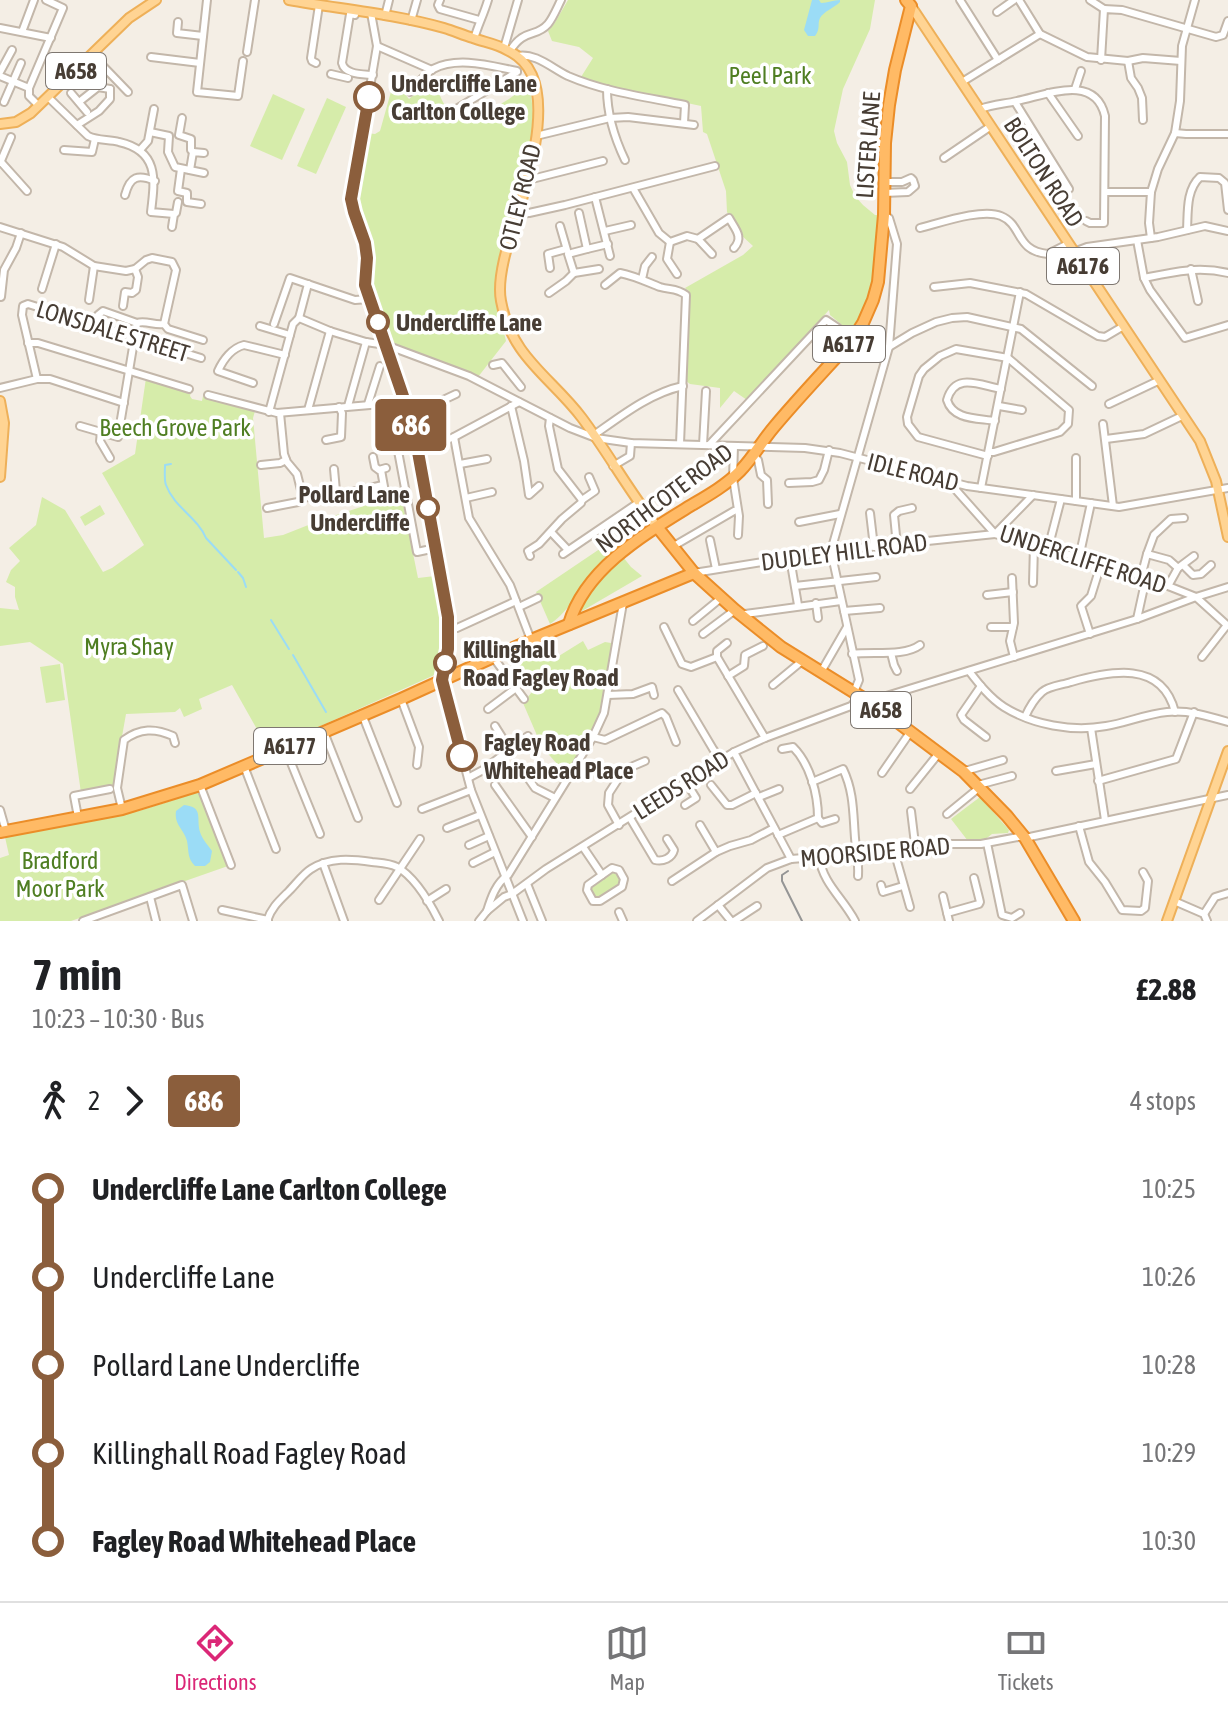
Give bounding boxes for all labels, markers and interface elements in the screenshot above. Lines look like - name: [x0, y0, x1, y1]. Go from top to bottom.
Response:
- road number: A658: [46, 53, 106, 89]
- park label: Peel Park: [729, 62, 812, 89]
- place label: Undercliffe Lane Carlton College: [391, 70, 537, 125]
- marker: Undercliffe Lane Carlton College: [354, 82, 384, 112]
- street label: LISTER LANE: [851, 91, 885, 199]
- street label: BOLTON ROAD: [999, 112, 1089, 232]
- street label: OTLEY ROAD: [494, 141, 546, 253]
- road number: A6176: [1047, 248, 1119, 284]
- street label: LONSDALE STREET: [33, 295, 193, 367]
- place label: Undercliffe Lane: [396, 309, 542, 336]
- marker: Undercliffe Lane: [367, 311, 389, 333]
- road number: A6177: [813, 326, 885, 362]
- line badge: 686: [365, 399, 457, 451]
- text: 686: [391, 409, 431, 441]
- park label: Beech Grove Park: [99, 414, 251, 441]
- street label: NORTHCOTE ROAD: [591, 438, 737, 558]
- street label: IDLE ROAD: [864, 448, 962, 496]
- place label: Pollard Lane Undercliffe: [299, 481, 410, 536]
- marker: Pollard Lane Undercliffe: [417, 497, 439, 519]
- street label: UNDERCLIFFE ROAD: [996, 519, 1170, 599]
- street label: DUDLEY HILL ROAD: [759, 528, 929, 576]
- park label: Myra Shay: [84, 633, 174, 660]
- place label: Killinghall Road Fagley Road: [463, 636, 619, 691]
- marker: Killinghall Road Fagley Road: [434, 652, 456, 674]
- road number: A658: [851, 692, 911, 728]
- road number: A6177: [254, 728, 326, 764]
- place label: Fagley Road Whitehead Place: [483, 729, 634, 784]
- marker: Fagley Road Whitehead Place: [447, 741, 477, 771]
- street label: LEEDS ROAD: [628, 745, 734, 825]
- street label: MOORSIDE ROAD: [799, 832, 951, 872]
- park label: Bradford Moor Park: [15, 847, 105, 902]
- text: 7 min: [32, 949, 122, 999]
- text: £2.88: [1136, 972, 1196, 1006]
- text: 10:23 – 10:30 · Bus: [32, 1004, 204, 1034]
- icon: walk: [32, 1079, 76, 1123]
- icon: forward: [112, 1079, 156, 1123]
- text: 686: [184, 1085, 224, 1117]
- text: 2: [88, 1086, 100, 1116]
- text: 4 stops: [1130, 1086, 1196, 1116]
- text: Undercliffe Lane Carlton College: [92, 1172, 447, 1206]
- text: 10:25: [1142, 1174, 1196, 1204]
- text: Undercliffe Lane: [92, 1260, 275, 1294]
- text: 10:26: [1142, 1262, 1196, 1292]
- text: Pollard Lane Undercliffe: [92, 1348, 360, 1382]
- text: 10:28: [1142, 1350, 1196, 1380]
- text: Killinghall Road Fagley Road: [92, 1436, 407, 1470]
- text: 10:29: [1142, 1438, 1196, 1468]
- text: Fagley Road Whitehead Place: [92, 1524, 416, 1558]
- text: 10:30: [1142, 1526, 1196, 1556]
- tab: Directions: [174, 1621, 256, 1695]
- tab: Map: [605, 1621, 649, 1695]
- tab: Tickets: [998, 1621, 1054, 1695]

